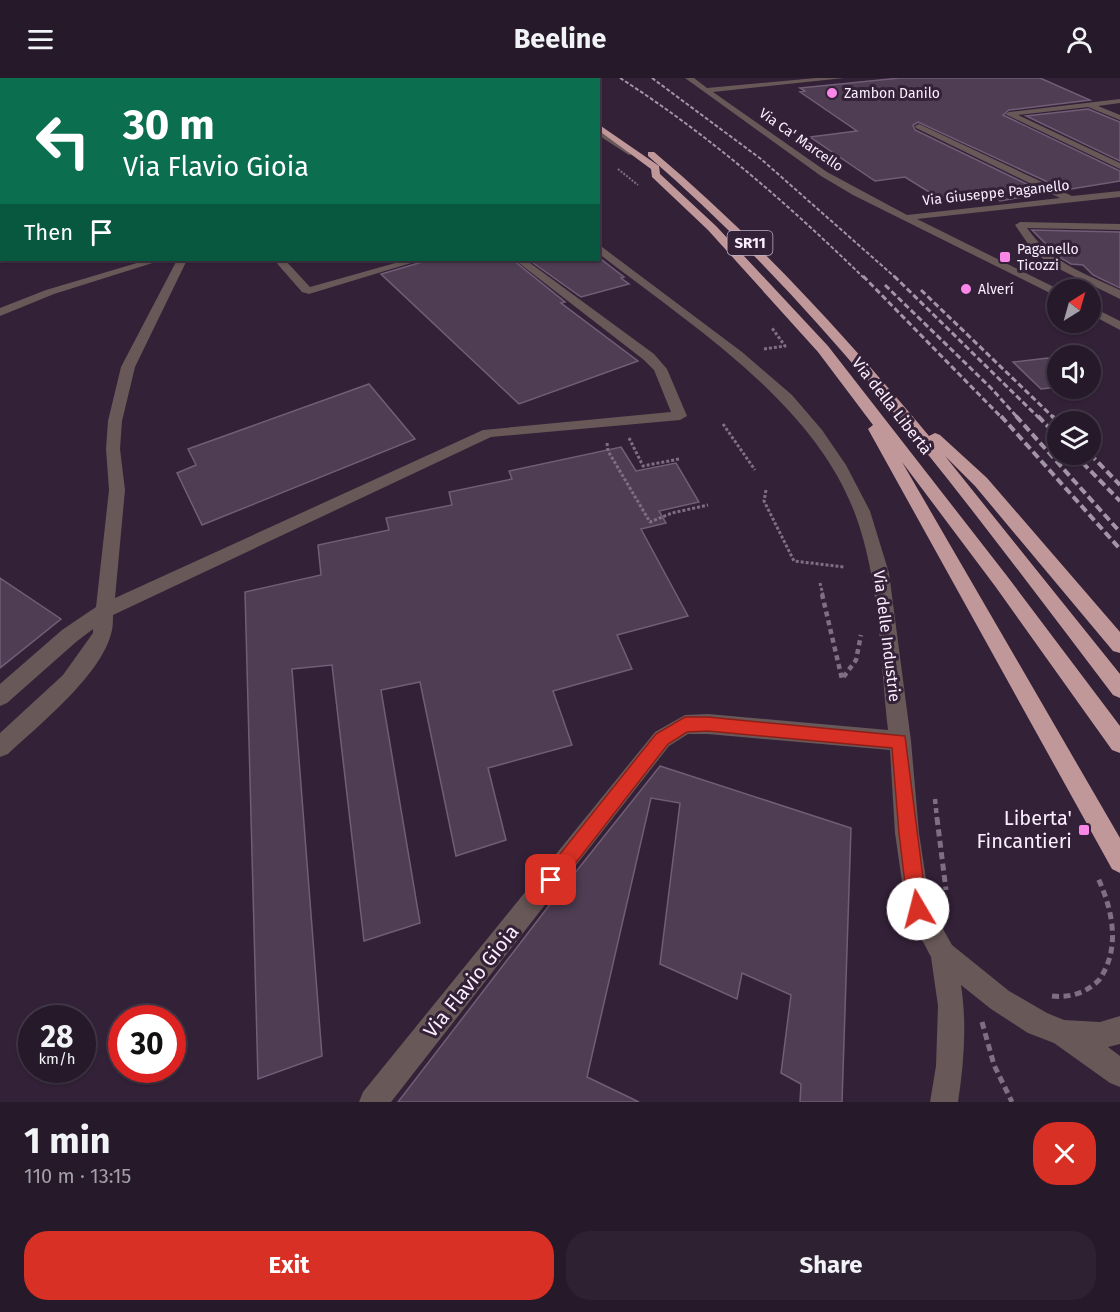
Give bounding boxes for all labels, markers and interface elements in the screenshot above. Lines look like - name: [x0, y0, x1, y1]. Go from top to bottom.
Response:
- icon: menu: [24, 23, 57, 56]
- text: Beeline: [514, 23, 606, 55]
- icon: person: [1063, 23, 1096, 56]
- place label: Zambon Danilo: [844, 85, 940, 102]
- marker: Zambon Danilo: [825, 86, 839, 100]
- text: 30 m: [123, 100, 215, 150]
- icon: left: [24, 102, 102, 180]
- street label: Via Ca' Marcello: [756, 105, 846, 175]
- text: Via Flavio Gioia: [123, 151, 309, 183]
- street label: Via Giuseppe Paganello: [922, 177, 1070, 209]
- icon: arrive: [85, 216, 118, 249]
- text: Then: [24, 219, 73, 246]
- road number: SR11: [728, 231, 772, 255]
- place label: Paganello Ticozzi: [1017, 241, 1079, 274]
- marker: Paganello Ticozzi: [998, 250, 1012, 264]
- north arrow: [1047, 279, 1101, 333]
- map controls: [1047, 279, 1101, 465]
- place label: Alverí: [978, 281, 1014, 298]
- marker: Alverí: [959, 282, 973, 296]
- button: sound: [1047, 345, 1101, 399]
- street label: Via della Libertà: [848, 354, 936, 458]
- button: layers: [1047, 411, 1101, 465]
- street label: Via delle Industrie: [869, 569, 905, 703]
- place label: Liberta' Fincantieri: [976, 806, 1072, 853]
- marker: Liberta' Fincantieri: [1077, 823, 1091, 837]
- pin: [525, 854, 576, 905]
- icon: arrive: [534, 863, 567, 896]
- position arrow: [886, 877, 950, 941]
- street label: Via Flavio Gioia: [418, 920, 524, 1042]
- speed limit sign: 30: [108, 1005, 186, 1083]
- text: 28: [41, 1019, 73, 1055]
- text: km/h: [38, 1050, 76, 1068]
- text: 1 min: [24, 1119, 111, 1163]
- button: close: [1033, 1122, 1096, 1185]
- text: 110 m · 13:15: [24, 1164, 131, 1188]
- button: Exit: [24, 1231, 554, 1300]
- button: Share: [566, 1231, 1096, 1300]

